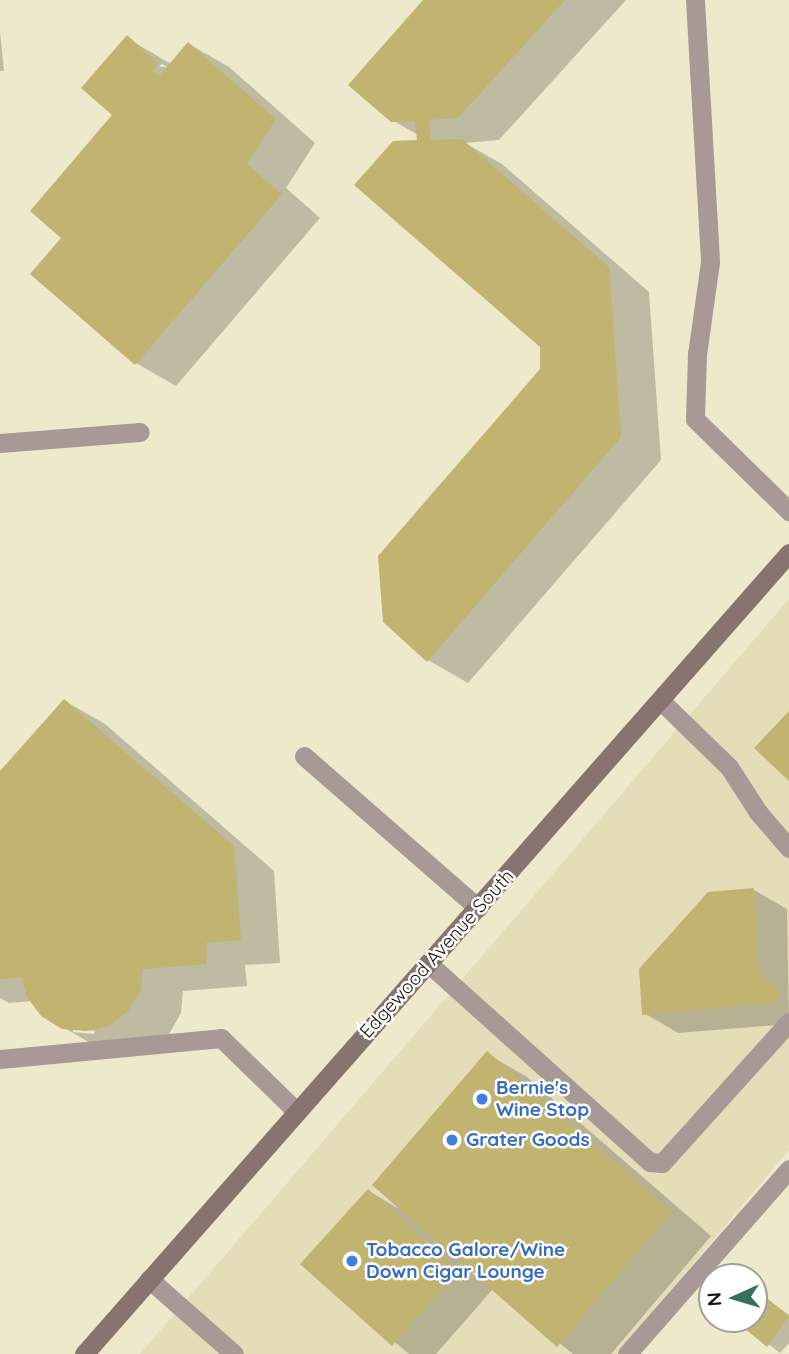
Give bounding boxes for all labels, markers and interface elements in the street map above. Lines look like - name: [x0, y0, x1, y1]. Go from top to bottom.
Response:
- street label: Edgewood Avenue South: [355, 865, 519, 1043]
- place label: Bernie's Wine Stop: [496, 1077, 589, 1121]
- marker: Bernie's Wine Stop: [474, 1091, 490, 1107]
- place label: Grater Goods: [466, 1129, 590, 1151]
- marker: Grater Goods: [444, 1132, 460, 1148]
- place label: Tobacco Galore/Wine Down Cigar Lounge: [366, 1239, 565, 1283]
- marker: Tobacco Galore/Wine Down Cigar Lounge: [344, 1253, 360, 1269]
- north arrow: [698, 1263, 768, 1333]
- text: N: [702, 1292, 727, 1307]

